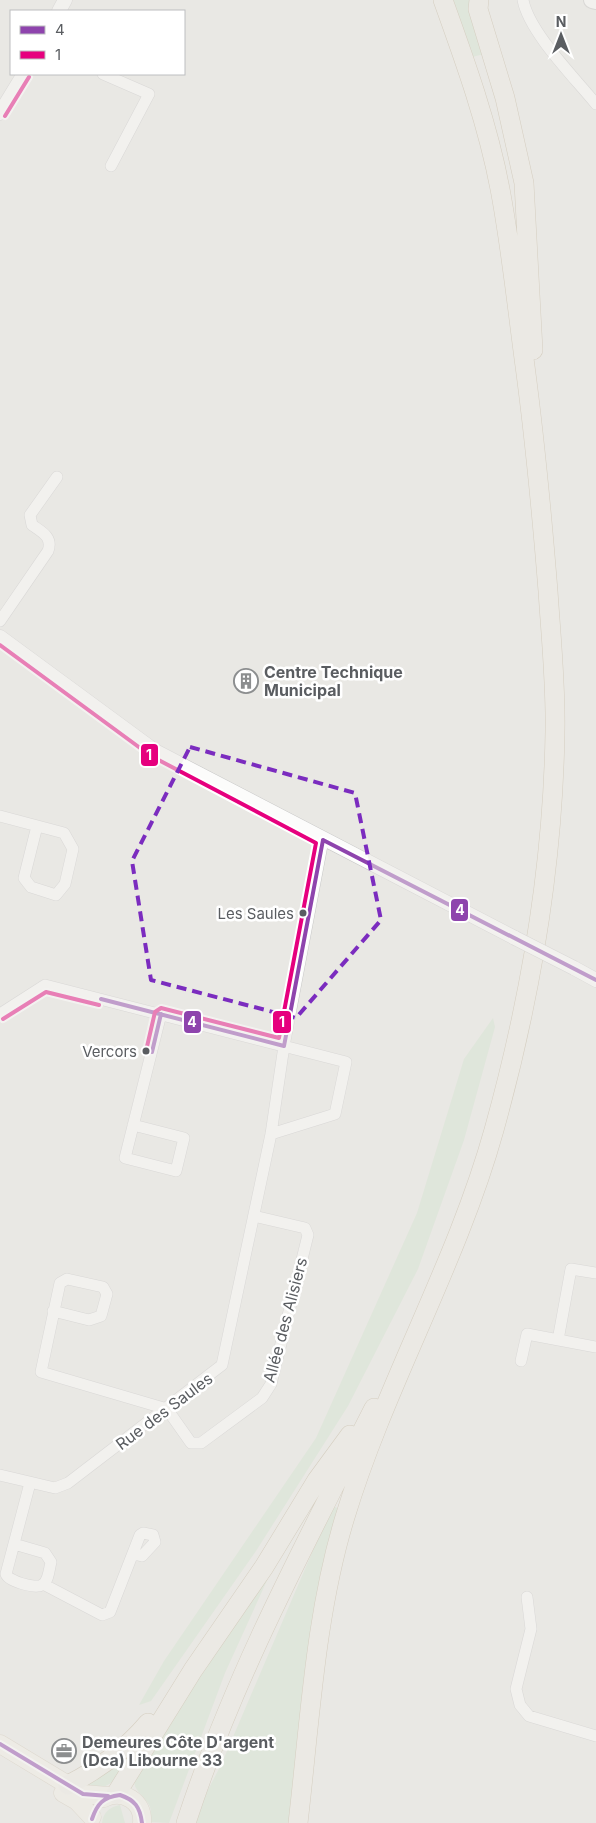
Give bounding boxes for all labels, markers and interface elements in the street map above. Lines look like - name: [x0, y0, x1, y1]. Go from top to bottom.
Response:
- legend: [10, 10, 185, 75]
- north arrow: [536, 10, 586, 60]
- text: N: [556, 13, 566, 30]
- text: 4: [55, 20, 65, 39]
- text: 1: [55, 45, 61, 64]
- place label: Centre Technique Municipal: [264, 662, 403, 700]
- building icon: Centre Technique Municipal: [233, 668, 259, 694]
- line badge: 1: [140, 743, 159, 767]
- text: 1: [146, 746, 152, 763]
- line badge: 4: [450, 898, 469, 922]
- text: 4: [455, 901, 465, 918]
- place label: Les Saules: [217, 904, 294, 923]
- marker: Les Saules: [298, 908, 308, 918]
- line badge: 4: [183, 1010, 202, 1034]
- line badge: 1: [272, 1010, 292, 1034]
- text: 4: [187, 1013, 197, 1030]
- text: 1: [279, 1013, 285, 1030]
- place label: Vercors: [82, 1042, 137, 1061]
- marker: Vercors: [141, 1046, 151, 1056]
- street label: Allée des Alisiers: [259, 1255, 311, 1385]
- street label: Rue des Saules: [112, 1368, 216, 1454]
- place label: Demeures Côte D'argent (Dca) Libourne 33: [82, 1732, 274, 1770]
- office icon: Demeures Côte D'argent (Dca) Libourne 33: [51, 1738, 77, 1764]

